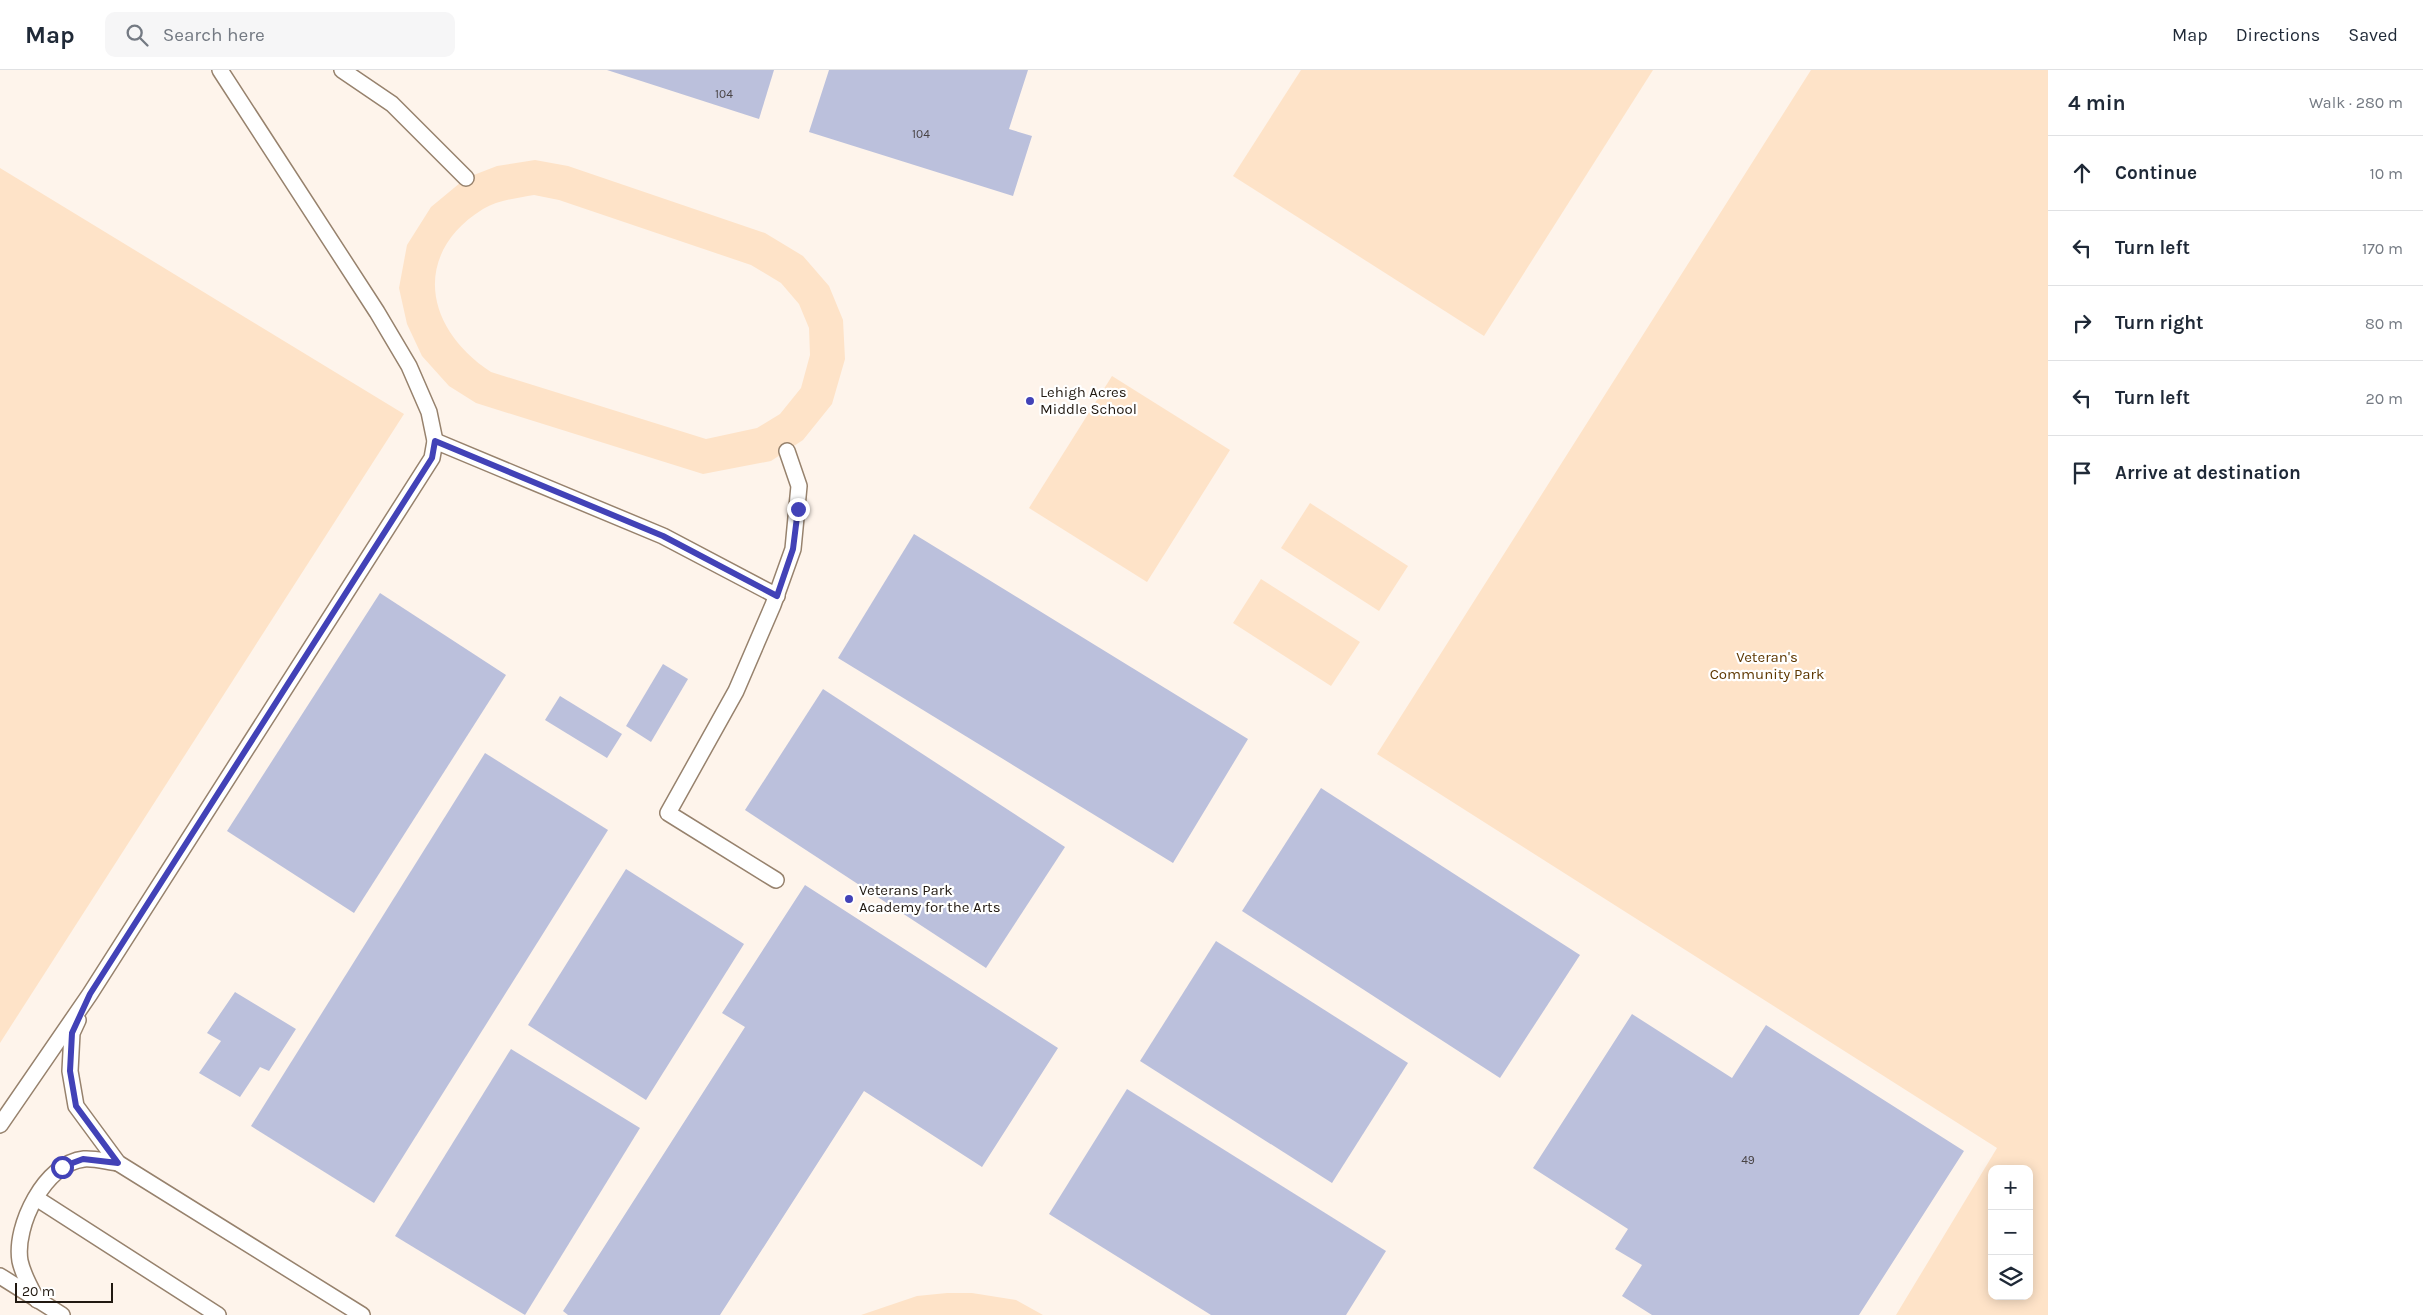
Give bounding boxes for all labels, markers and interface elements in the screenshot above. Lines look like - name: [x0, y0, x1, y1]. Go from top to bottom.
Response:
- search box: [105, 12, 455, 57]
- text: Map: [25, 21, 75, 49]
- icon: search: [123, 21, 151, 49]
- text: Search here: [163, 24, 265, 46]
- text: Map: [2172, 24, 2208, 46]
- text: Directions: [2236, 24, 2320, 46]
- text: Saved: [2348, 24, 2398, 46]
- house number: 104: [715, 87, 733, 101]
- text: 4 min: [2068, 91, 2126, 115]
- text: Walk · 280 m: [2309, 93, 2403, 112]
- house number: 104: [912, 127, 930, 141]
- icon: ahead: [2068, 159, 2096, 187]
- text: Continue: [2115, 162, 2197, 184]
- text: 10 m: [2369, 164, 2403, 183]
- icon: left: [2068, 234, 2096, 262]
- text: Turn left: [2115, 237, 2190, 259]
- text: 170 m: [2362, 239, 2403, 258]
- icon: right: [2068, 309, 2096, 337]
- text: Turn right: [2115, 312, 2204, 334]
- text: 80 m: [2365, 314, 2403, 333]
- place label: Lehigh Acres Middle School: [1040, 383, 1137, 418]
- icon: left: [2068, 384, 2096, 412]
- text: Turn left: [2115, 387, 2190, 409]
- text: 20 m: [2365, 389, 2403, 408]
- marker: Lehigh Acres Middle School: [1024, 395, 1036, 407]
- icon: arrive: [2068, 459, 2096, 487]
- text: Arrive at destination: [2115, 462, 2301, 484]
- route end: [787, 498, 810, 521]
- park label: Veteran's Community Park: [1710, 648, 1824, 683]
- place label: Veterans Park Academy for the Arts: [859, 881, 1001, 916]
- marker: Veterans Park Academy for the Arts: [843, 893, 855, 905]
- house number: 49: [1741, 1153, 1755, 1167]
- route start: [51, 1156, 74, 1179]
- map controls: [1988, 1165, 2033, 1300]
- button: +: [1988, 1165, 2033, 1210]
- button: −: [1988, 1210, 2033, 1255]
- button: layers: [1988, 1255, 2033, 1300]
- scale bar: [15, 1280, 112, 1303]
- text: 20 m: [22, 1283, 55, 1300]

